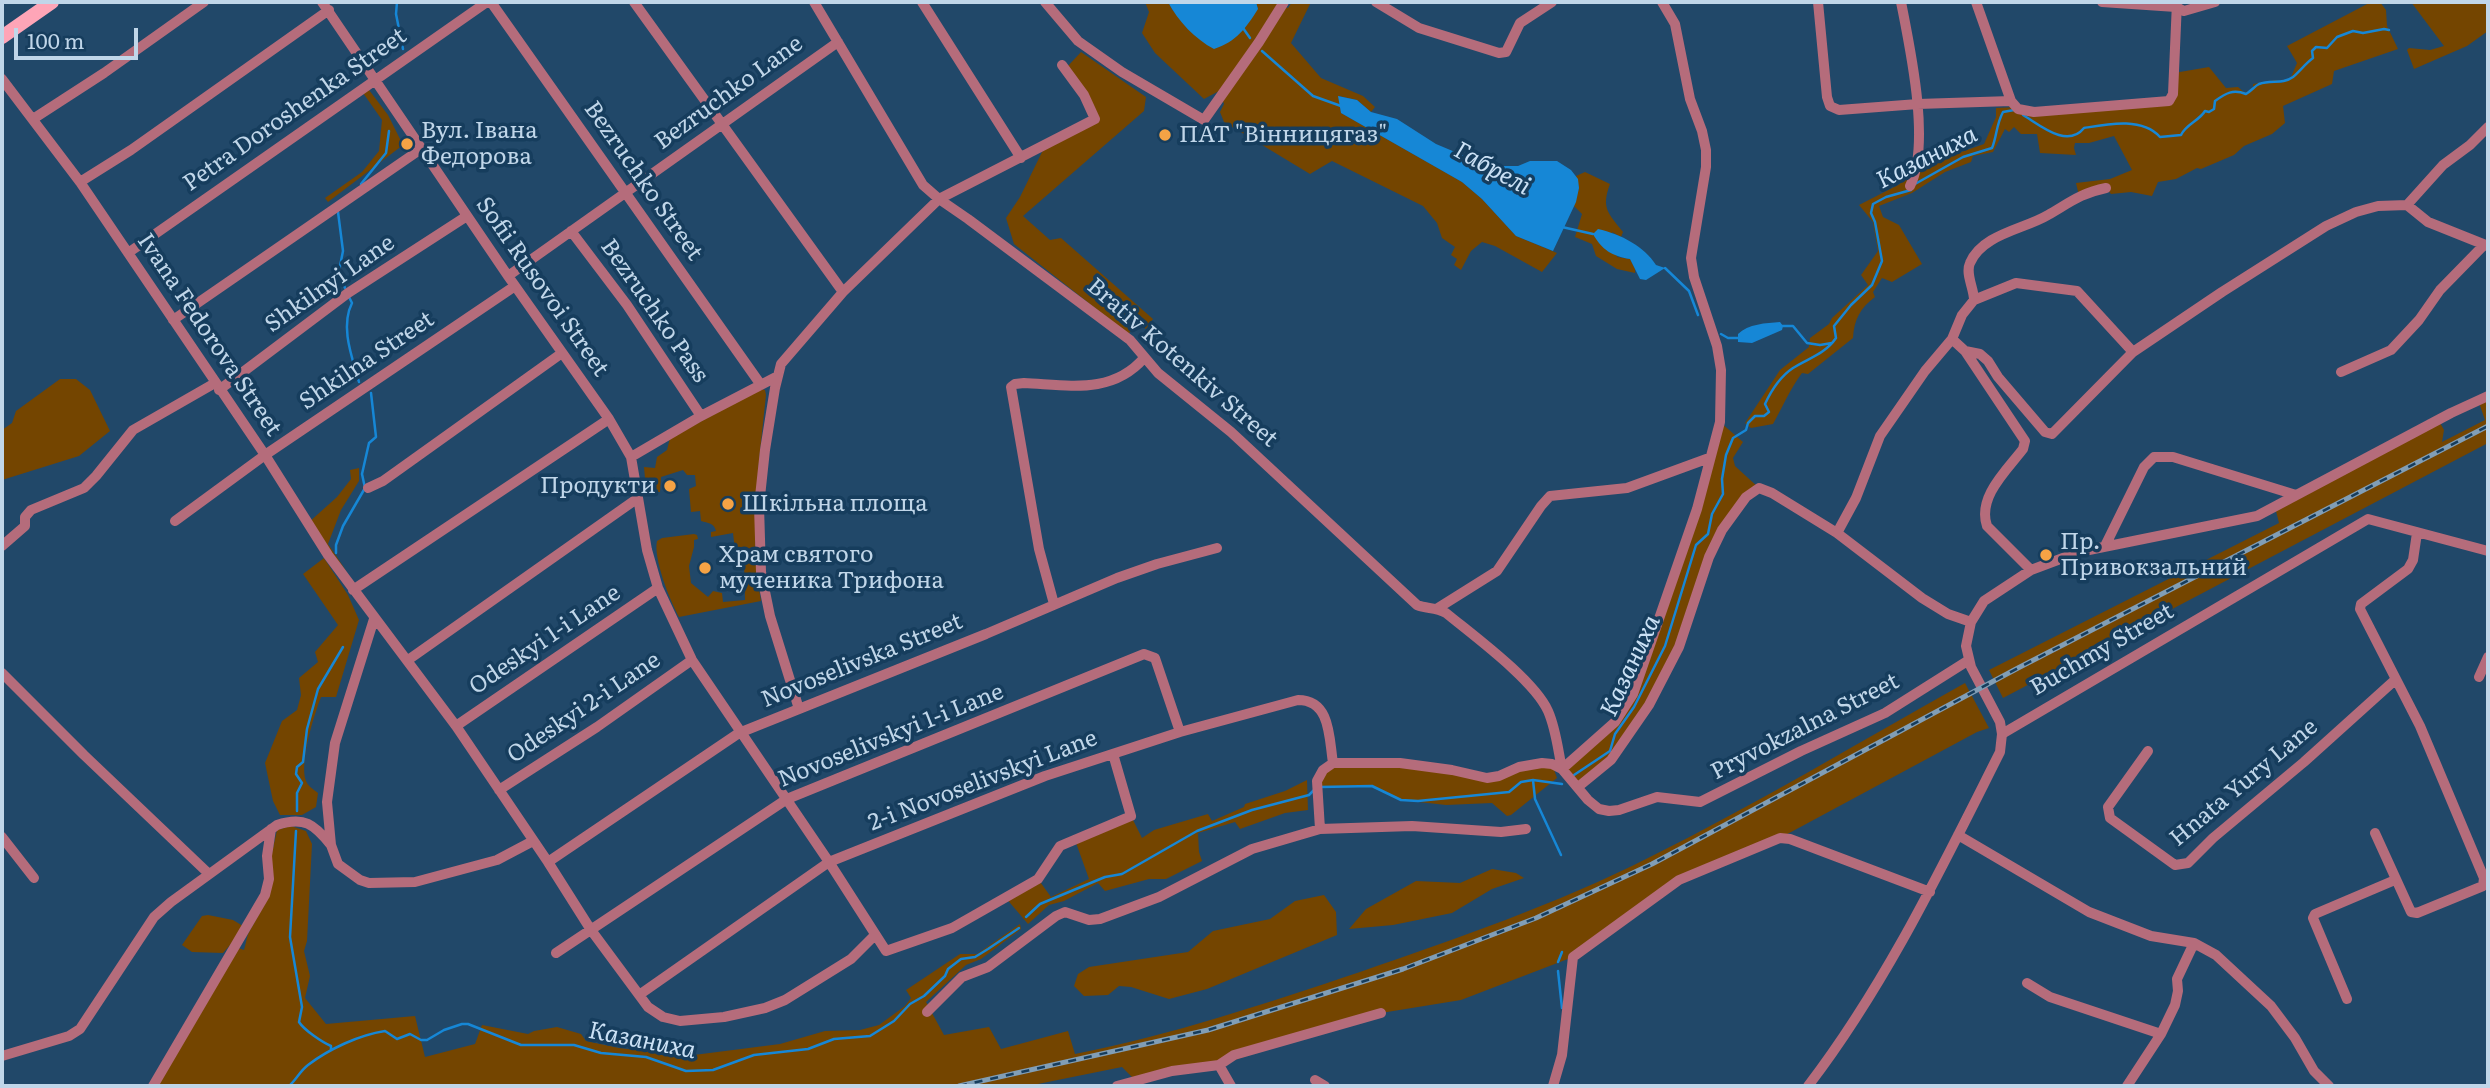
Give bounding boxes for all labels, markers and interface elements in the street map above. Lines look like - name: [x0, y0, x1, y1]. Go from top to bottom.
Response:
- scale bar: [18, 14, 142, 58]
- street label: Petra Doroshenka Street: [178, 22, 412, 198]
- text: 100 m: [27, 24, 84, 55]
- street label: Bezruchko Lane: [650, 30, 808, 156]
- street label: Bezruchko Street: [578, 96, 708, 266]
- place label: Вул. Івана Федорова: [421, 117, 538, 171]
- place label: ПАТ "Вінницягаз": [1179, 121, 1387, 149]
- water label: Казаниха: [1872, 121, 1982, 195]
- marker: ПАТ "Вінницягаз": [1157, 127, 1173, 143]
- marker: Вул. Івана Федорова: [399, 136, 415, 152]
- water label: Габрелі: [1449, 136, 1535, 202]
- street label: Sofii Rusovoi Street: [470, 192, 614, 382]
- street label: Ivana Fedorova Street: [131, 229, 287, 441]
- street label: Shkilnyi Lane: [260, 229, 400, 339]
- street label: Bezruchko Pass: [594, 234, 714, 388]
- street label: Brativ Kotenkiv Street: [1081, 273, 1283, 453]
- street label: Shkilna Street: [295, 306, 439, 416]
- place label: Продукти: [540, 472, 656, 500]
- marker: Продукти: [662, 478, 678, 494]
- place label: Шкільна площа: [742, 490, 928, 518]
- marker: Шкільна площа: [720, 496, 736, 512]
- place label: Пр. Привокзальний: [2060, 528, 2247, 582]
- place label: Храм святого мученика Трифона: [719, 541, 944, 595]
- marker: Пр. Привокзальний: [2038, 547, 2054, 563]
- marker: Храм святого мученика Трифона: [697, 560, 713, 576]
- street label: Odeskyi 1-i Lane: [464, 579, 626, 701]
- street label: Buchmy Street: [2025, 598, 2179, 702]
- street label: Novoselivska Street: [757, 608, 967, 714]
- water label: Казаниха: [1595, 611, 1667, 721]
- street label: Odeskyi 2-i Lane: [502, 647, 666, 769]
- street label: Pryvokzalna Street: [1706, 668, 1904, 786]
- street label: Novoselivskyi 1-i Lane: [774, 678, 1008, 794]
- street label: Hnata Yury Lane: [2165, 713, 2323, 853]
- street label: 2-i Novoselivskyi Lane: [865, 725, 1101, 837]
- water label: Казаниха: [586, 1016, 698, 1066]

